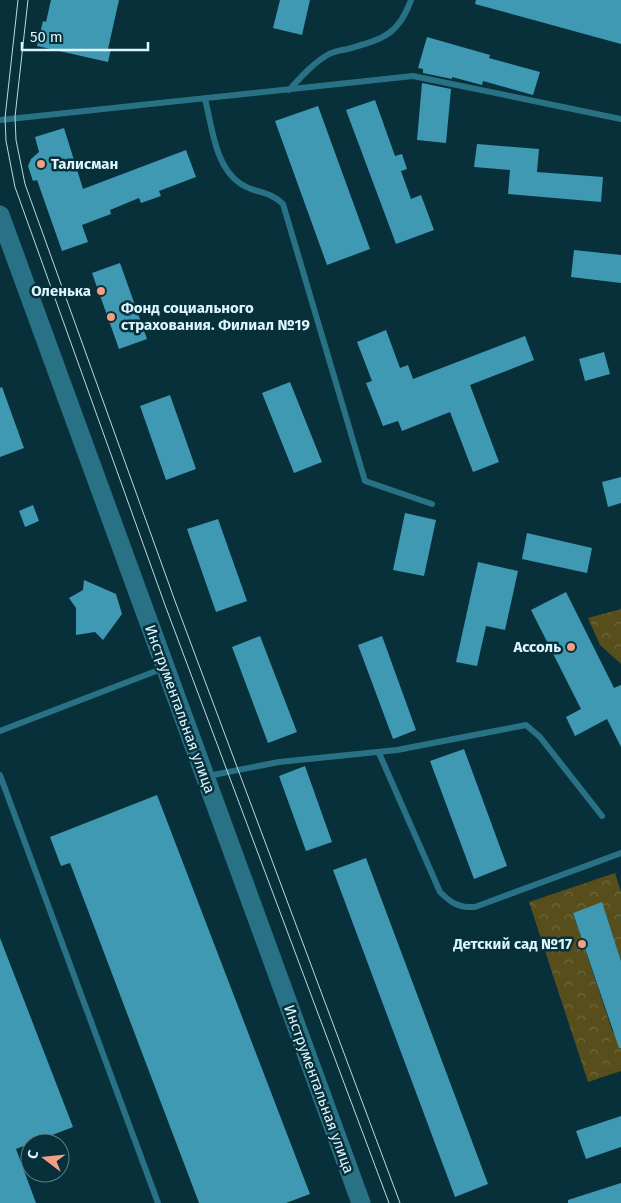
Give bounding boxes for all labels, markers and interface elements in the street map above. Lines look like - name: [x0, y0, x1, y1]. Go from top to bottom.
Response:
- scale bar: [22, 20, 149, 52]
- text: 50 m: [30, 28, 63, 46]
- place label: Талисман: [51, 155, 118, 173]
- marker: Талисман: [35, 158, 47, 170]
- place label: Оленька: [31, 282, 91, 300]
- marker: Оленька: [95, 285, 107, 297]
- place label: Фонд социального страхования. Филиал №19: [121, 299, 310, 334]
- marker: Фонд социального страхования. Филиал №19: [105, 311, 117, 323]
- street label: Инструментальная улица: [141, 622, 219, 796]
- place label: Ассоль: [512, 638, 561, 656]
- marker: Ассоль: [565, 641, 577, 653]
- place label: Детский сад №17: [452, 935, 572, 953]
- marker: Детский сад №17: [576, 938, 588, 950]
- street label: Инструментальная улица: [280, 1002, 358, 1176]
- north arrow: [20, 1133, 70, 1183]
- text: С: [24, 1148, 42, 1161]

